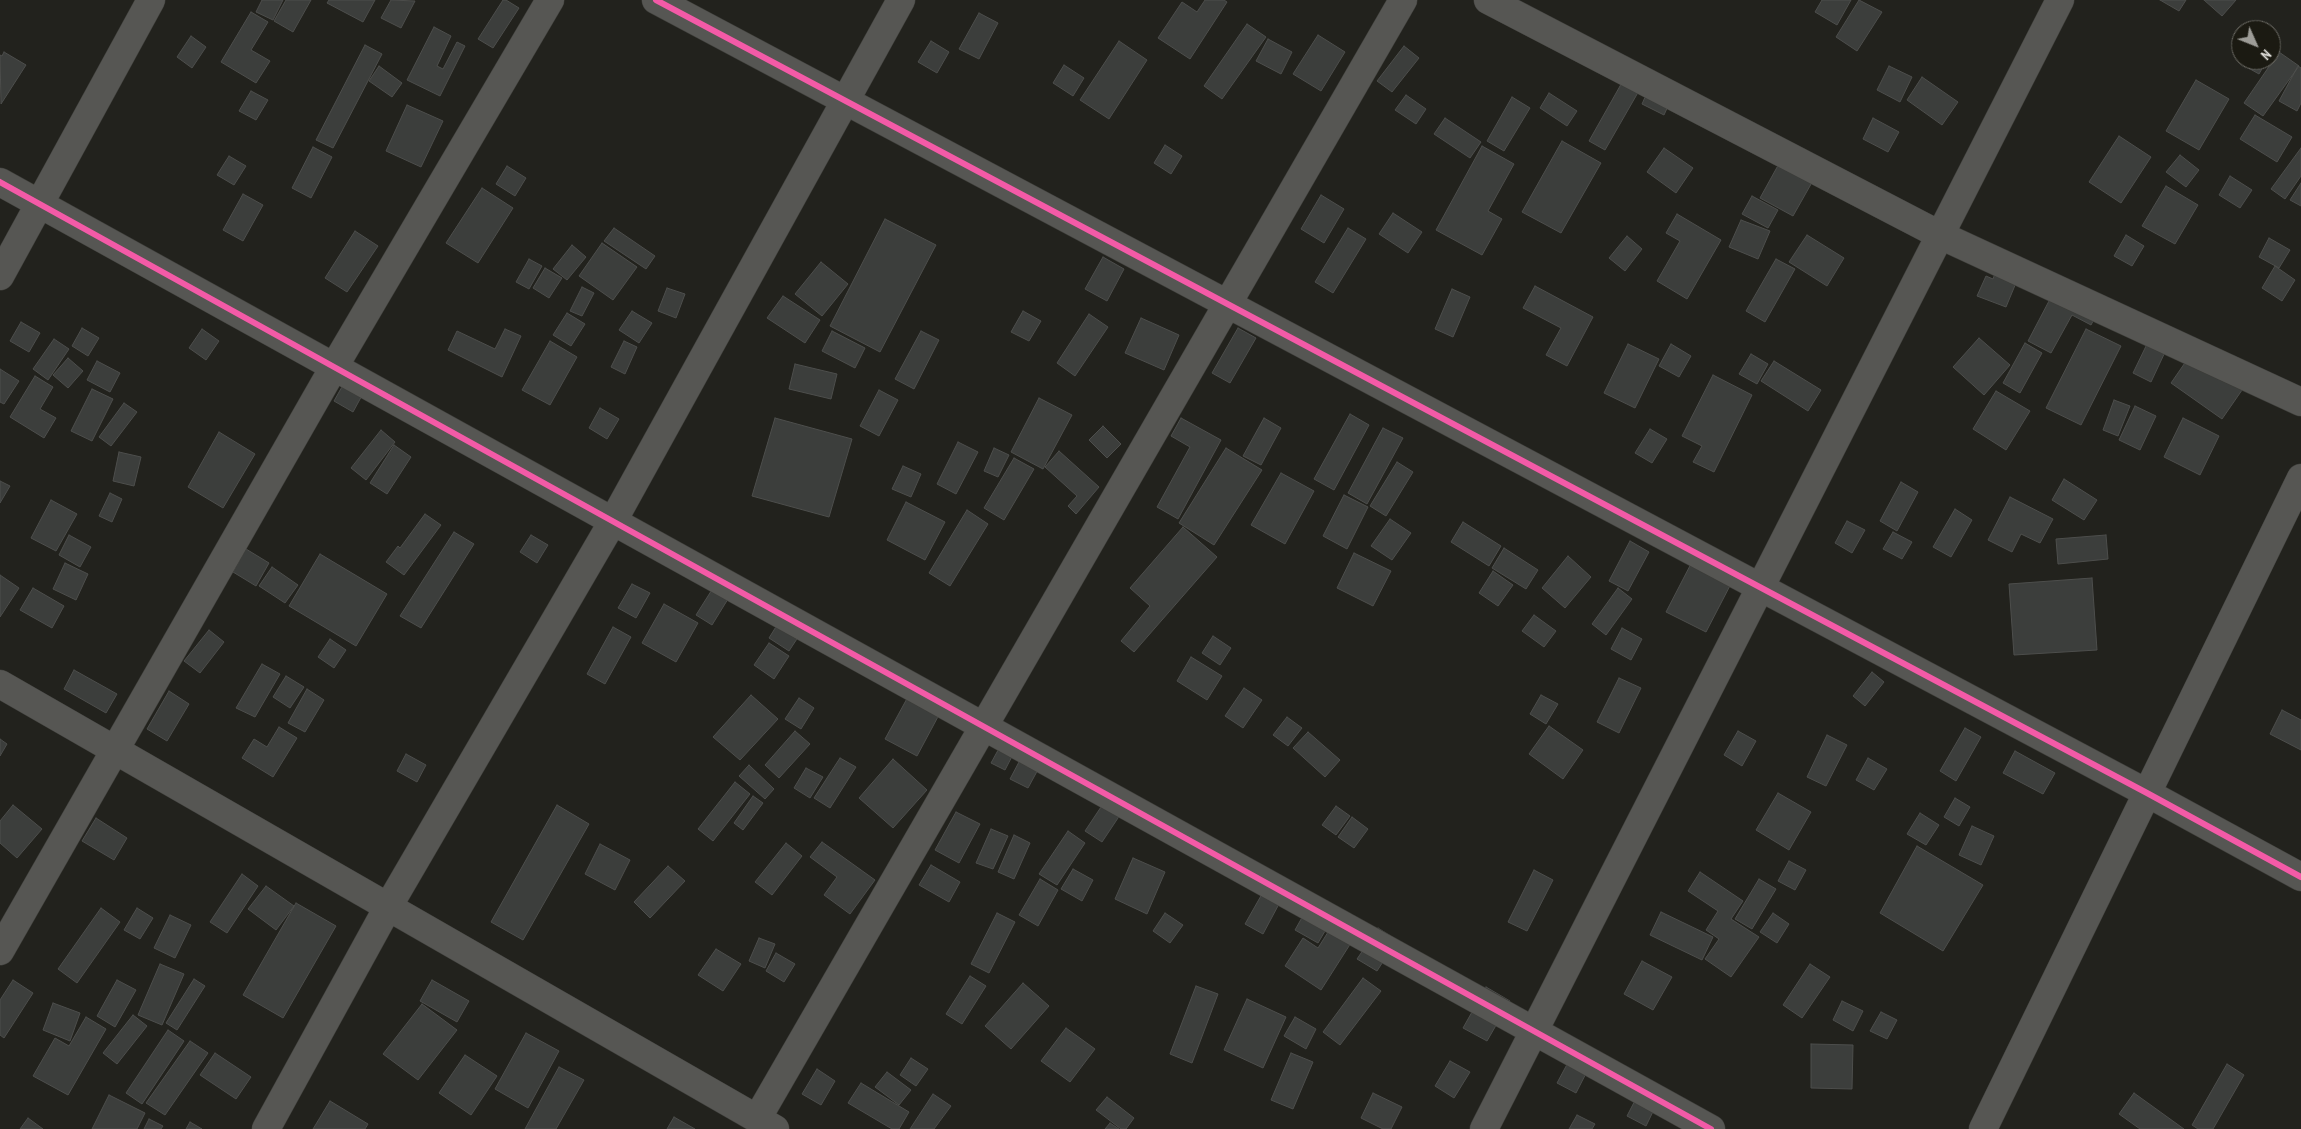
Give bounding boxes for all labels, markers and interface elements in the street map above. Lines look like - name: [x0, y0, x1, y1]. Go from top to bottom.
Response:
- north arrow: [2231, 20, 2281, 70]
- text: N: [2257, 46, 2275, 64]

